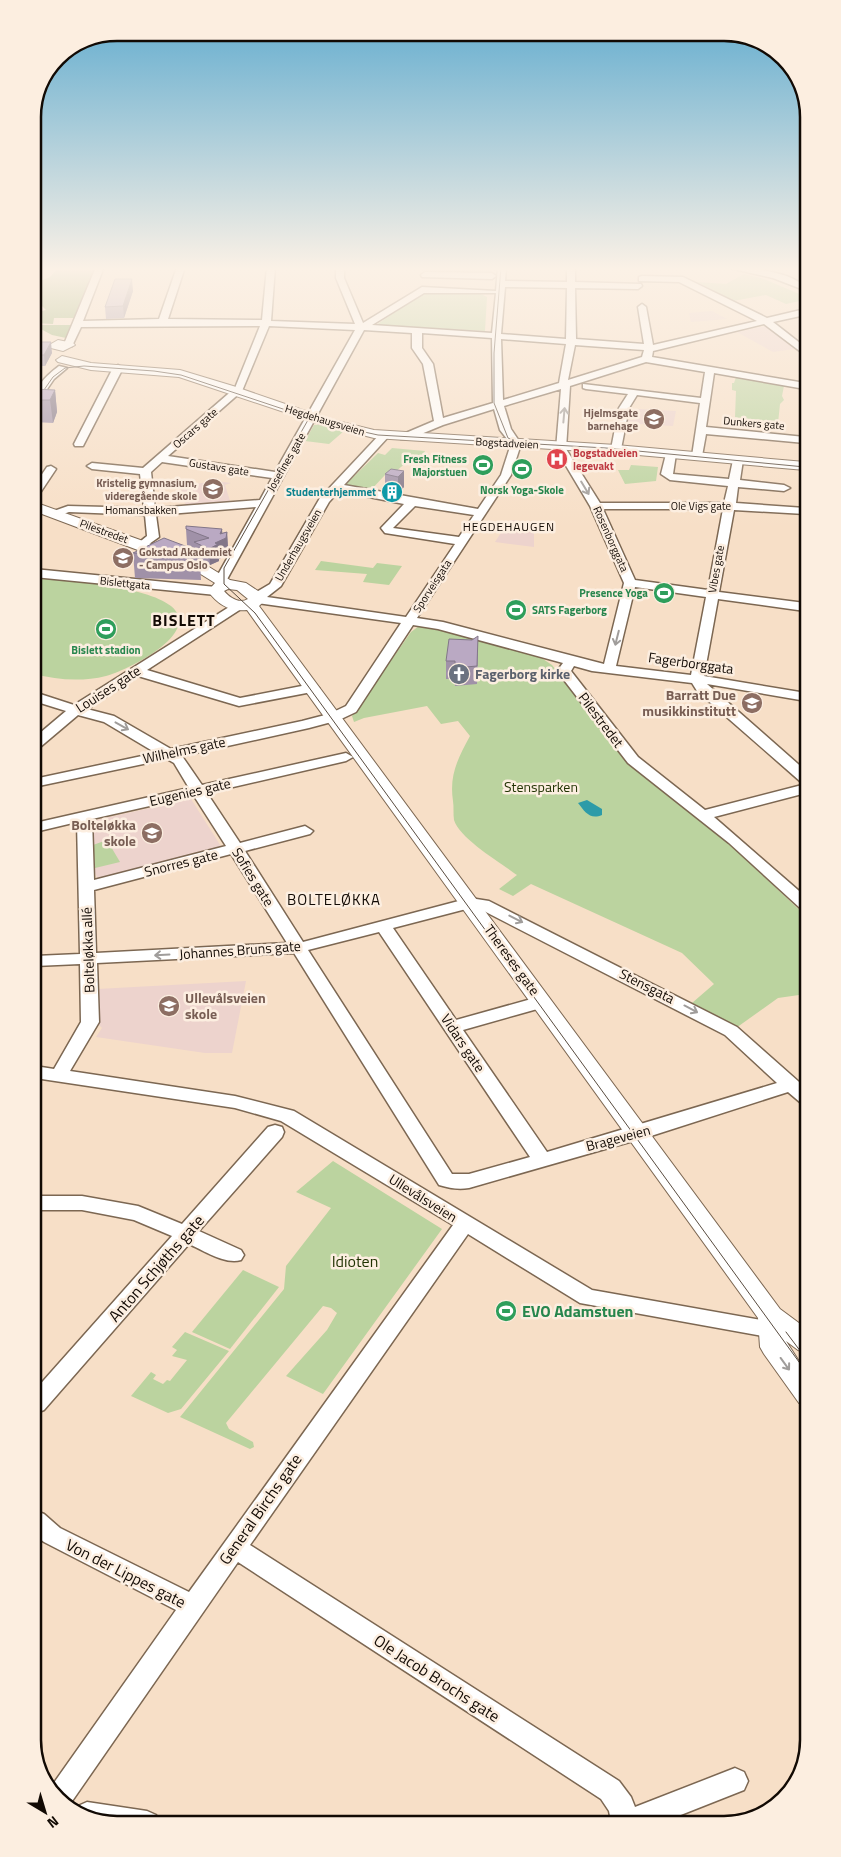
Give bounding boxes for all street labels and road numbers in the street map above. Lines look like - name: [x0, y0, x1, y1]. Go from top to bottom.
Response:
- street label: Hegdehaugsveien: [283, 400, 367, 440]
- street label: Oscars gate: [169, 404, 221, 452]
- street label: Dunkers gate: [723, 412, 786, 434]
- street label: Josefines gate: [263, 429, 309, 494]
- street label: Bogstadveien: [475, 433, 539, 453]
- street label: Gustavs gate: [188, 454, 251, 480]
- street label: Ole Vigs gate: [671, 498, 732, 514]
- street label: Homansbakken: [105, 502, 177, 518]
- street label: Rosenborggata: [589, 504, 633, 575]
- street label: Underhaugsveien: [271, 506, 325, 584]
- street label: Pilestredet: [78, 515, 131, 547]
- street label: Vibes gate: [704, 543, 728, 594]
- street label: Sporveisgata: [409, 556, 455, 616]
- street label: Bislettgata: [99, 572, 151, 594]
- street label: Fagerborggata: [647, 646, 735, 679]
- street label: Louises gate: [71, 660, 144, 718]
- street label: Pilestredet: [574, 688, 629, 752]
- street label: Wilhelms gate: [141, 731, 227, 769]
- street label: Eugenies gate: [147, 772, 233, 811]
- street label: Snorres gate: [142, 843, 220, 882]
- street label: Sofies gate: [227, 843, 280, 910]
- street label: Bolteløkka allé: [76, 907, 99, 993]
- street label: Thereses gate: [479, 920, 545, 999]
- street label: Johannes Bruns gate: [178, 935, 301, 964]
- street label: Stensgata: [616, 963, 679, 1008]
- street label: Vidars gate: [436, 1009, 491, 1076]
- street label: Brageveien: [583, 1119, 652, 1156]
- street label: Ullevålsveien: [385, 1168, 462, 1227]
- street label: Anton Schjøths gate: [102, 1209, 210, 1327]
- street label: General Birchs gate: [213, 1449, 307, 1569]
- street label: Von der Lippes gate: [62, 1532, 190, 1614]
- street label: Ole Jacob Brochs gate: [369, 1628, 505, 1728]

